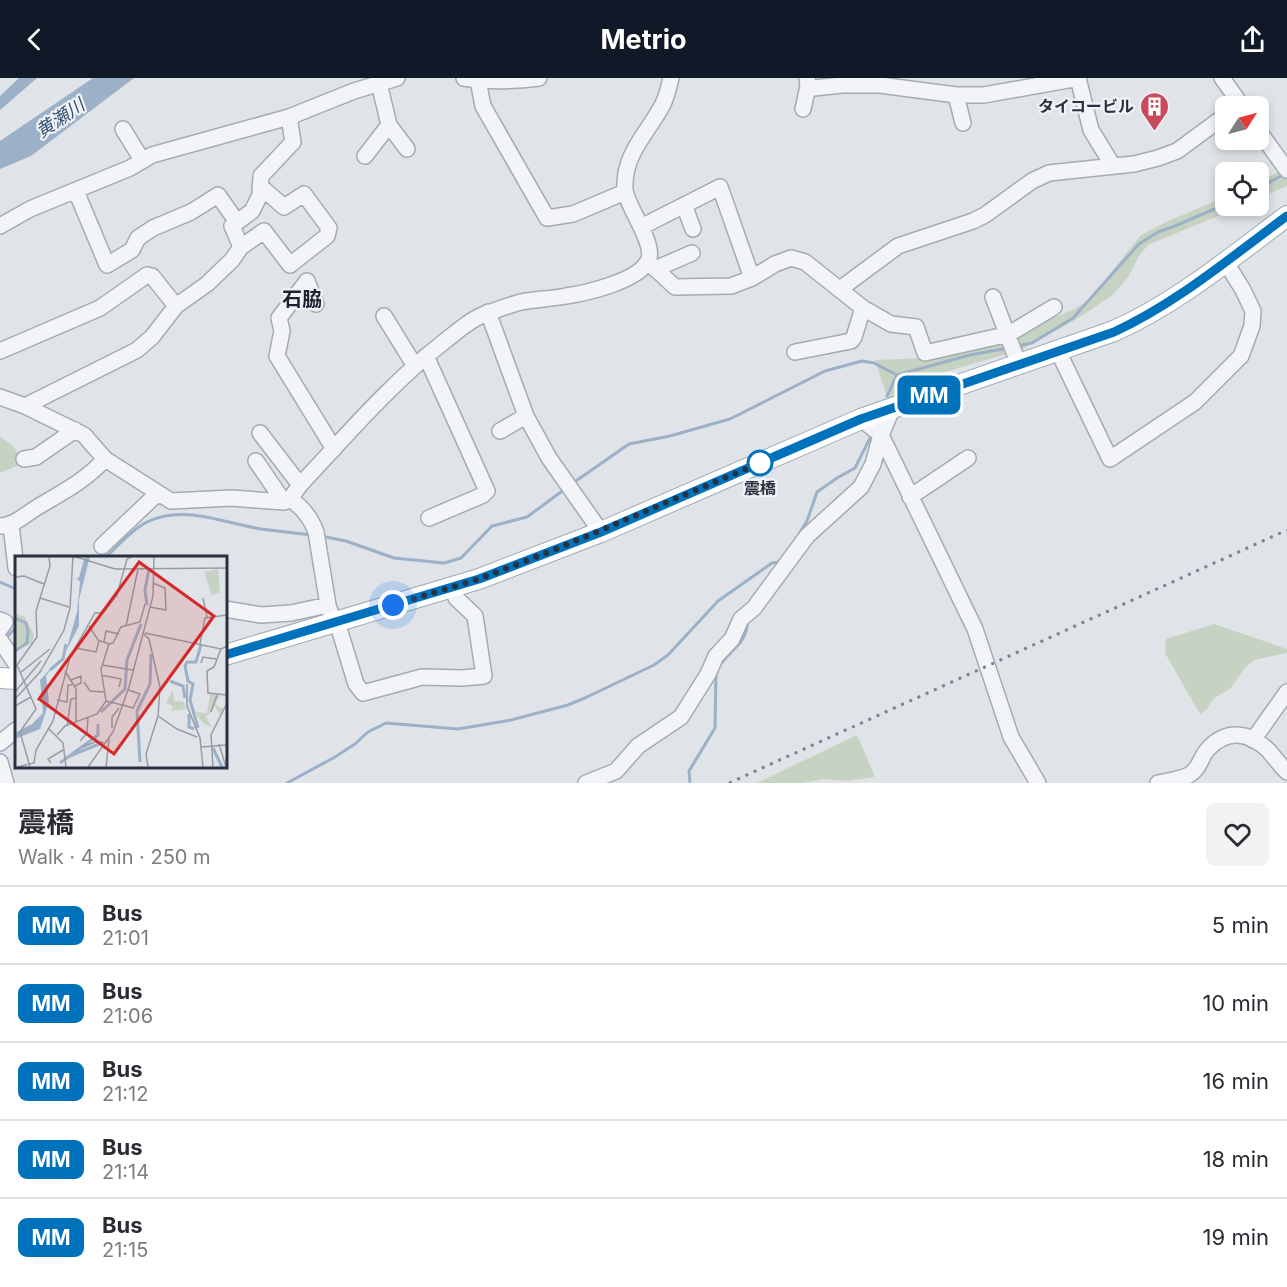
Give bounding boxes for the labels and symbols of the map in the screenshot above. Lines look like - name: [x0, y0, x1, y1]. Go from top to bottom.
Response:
- building icon: タイコービル: [1139, 90, 1171, 132]
- water label: 黄瀬川: [32, 93, 90, 142]
- place label: タイコービル: [1038, 96, 1134, 116]
- north arrow: [1215, 96, 1269, 150]
- district label: 石脇: [282, 287, 322, 311]
- line badge: MM: [902, 376, 956, 414]
- marker: 震橋: [747, 450, 773, 476]
- place label: 震橋: [744, 478, 776, 498]
- inset map: [15, 556, 226, 768]
- your location: [378, 590, 408, 620]

